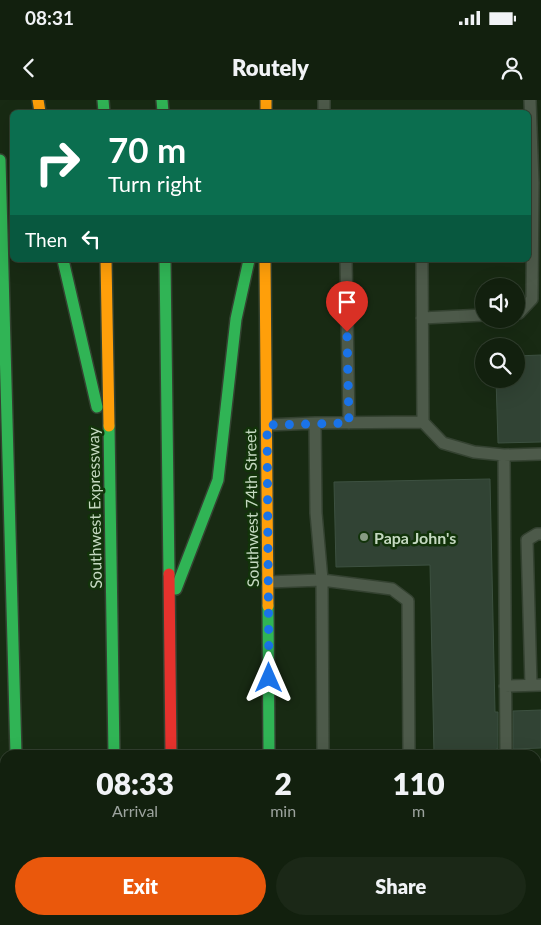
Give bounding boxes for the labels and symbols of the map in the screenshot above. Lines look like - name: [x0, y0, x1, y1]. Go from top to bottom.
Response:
- pin: [326, 281, 368, 332]
- street label: Southwest Expressway: [83, 426, 105, 589]
- street label: Southwest 74th Street: [240, 428, 262, 587]
- place label: Papa John's: [374, 528, 456, 547]
- marker: Papa John's: [358, 531, 370, 543]
- position arrow: [242, 651, 294, 703]

